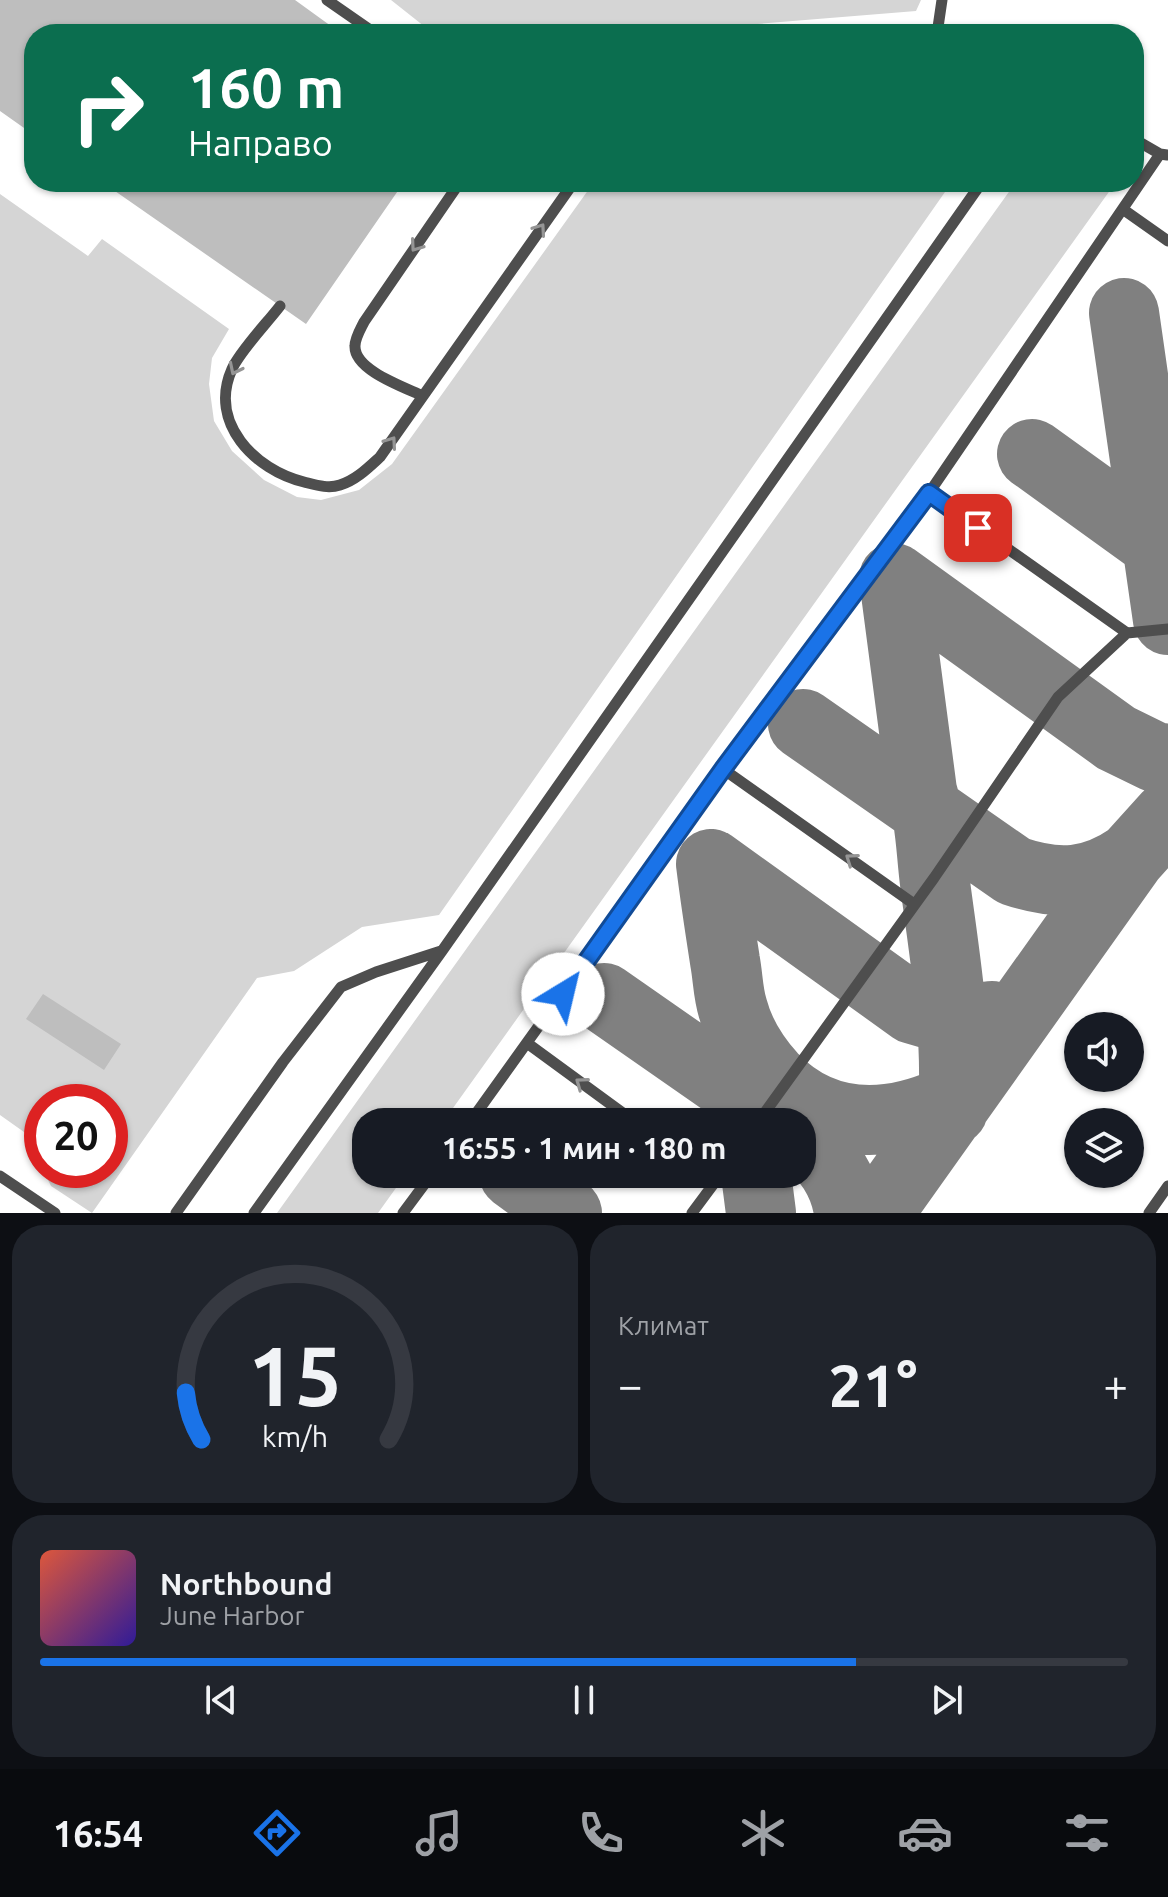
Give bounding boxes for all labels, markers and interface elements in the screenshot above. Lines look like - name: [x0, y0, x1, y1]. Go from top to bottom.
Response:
- icon: right: [56, 56, 160, 160]
- text: 160 m: [188, 56, 344, 119]
- text: Направо: [188, 122, 333, 163]
- one-way arrow: [530, 224, 545, 238]
- one-way arrow: [411, 238, 426, 252]
- one-way arrow: [229, 361, 245, 375]
- one-way arrow: [381, 436, 396, 451]
- pin: [944, 494, 1012, 562]
- icon: arrive: [956, 506, 1000, 550]
- one-way arrow: [845, 854, 859, 869]
- position arrow: [521, 952, 605, 1036]
- map controls: [1064, 1012, 1144, 1188]
- button: sound: [1064, 1012, 1144, 1092]
- one-way arrow: [575, 1078, 590, 1093]
- speed limit sign: 20: [24, 1084, 128, 1188]
- button: layers: [1064, 1108, 1144, 1188]
- text: 16:55 · 1 мин · 180 m: [442, 1131, 726, 1165]
- text: Климат: [618, 1311, 709, 1340]
- text: 15: [248, 1328, 342, 1422]
- text: 21°: [829, 1351, 917, 1418]
- text: −: [618, 1360, 643, 1409]
- text: +: [1103, 1360, 1128, 1409]
- text: km/h: [262, 1420, 328, 1452]
- text: Northbound: [160, 1567, 332, 1601]
- text: June Harbor: [160, 1601, 304, 1630]
- icon: previous: [199, 1678, 243, 1722]
- icon: pause: [562, 1678, 606, 1722]
- icon: next: [925, 1678, 969, 1722]
- icon: directions: [249, 1805, 305, 1861]
- icon: music: [411, 1805, 467, 1861]
- icon: phone: [573, 1805, 629, 1861]
- icon: climate: [735, 1805, 791, 1861]
- icon: car: [897, 1805, 953, 1861]
- icon: filters: [1059, 1805, 1115, 1861]
- text: 16:54: [53, 1813, 143, 1854]

